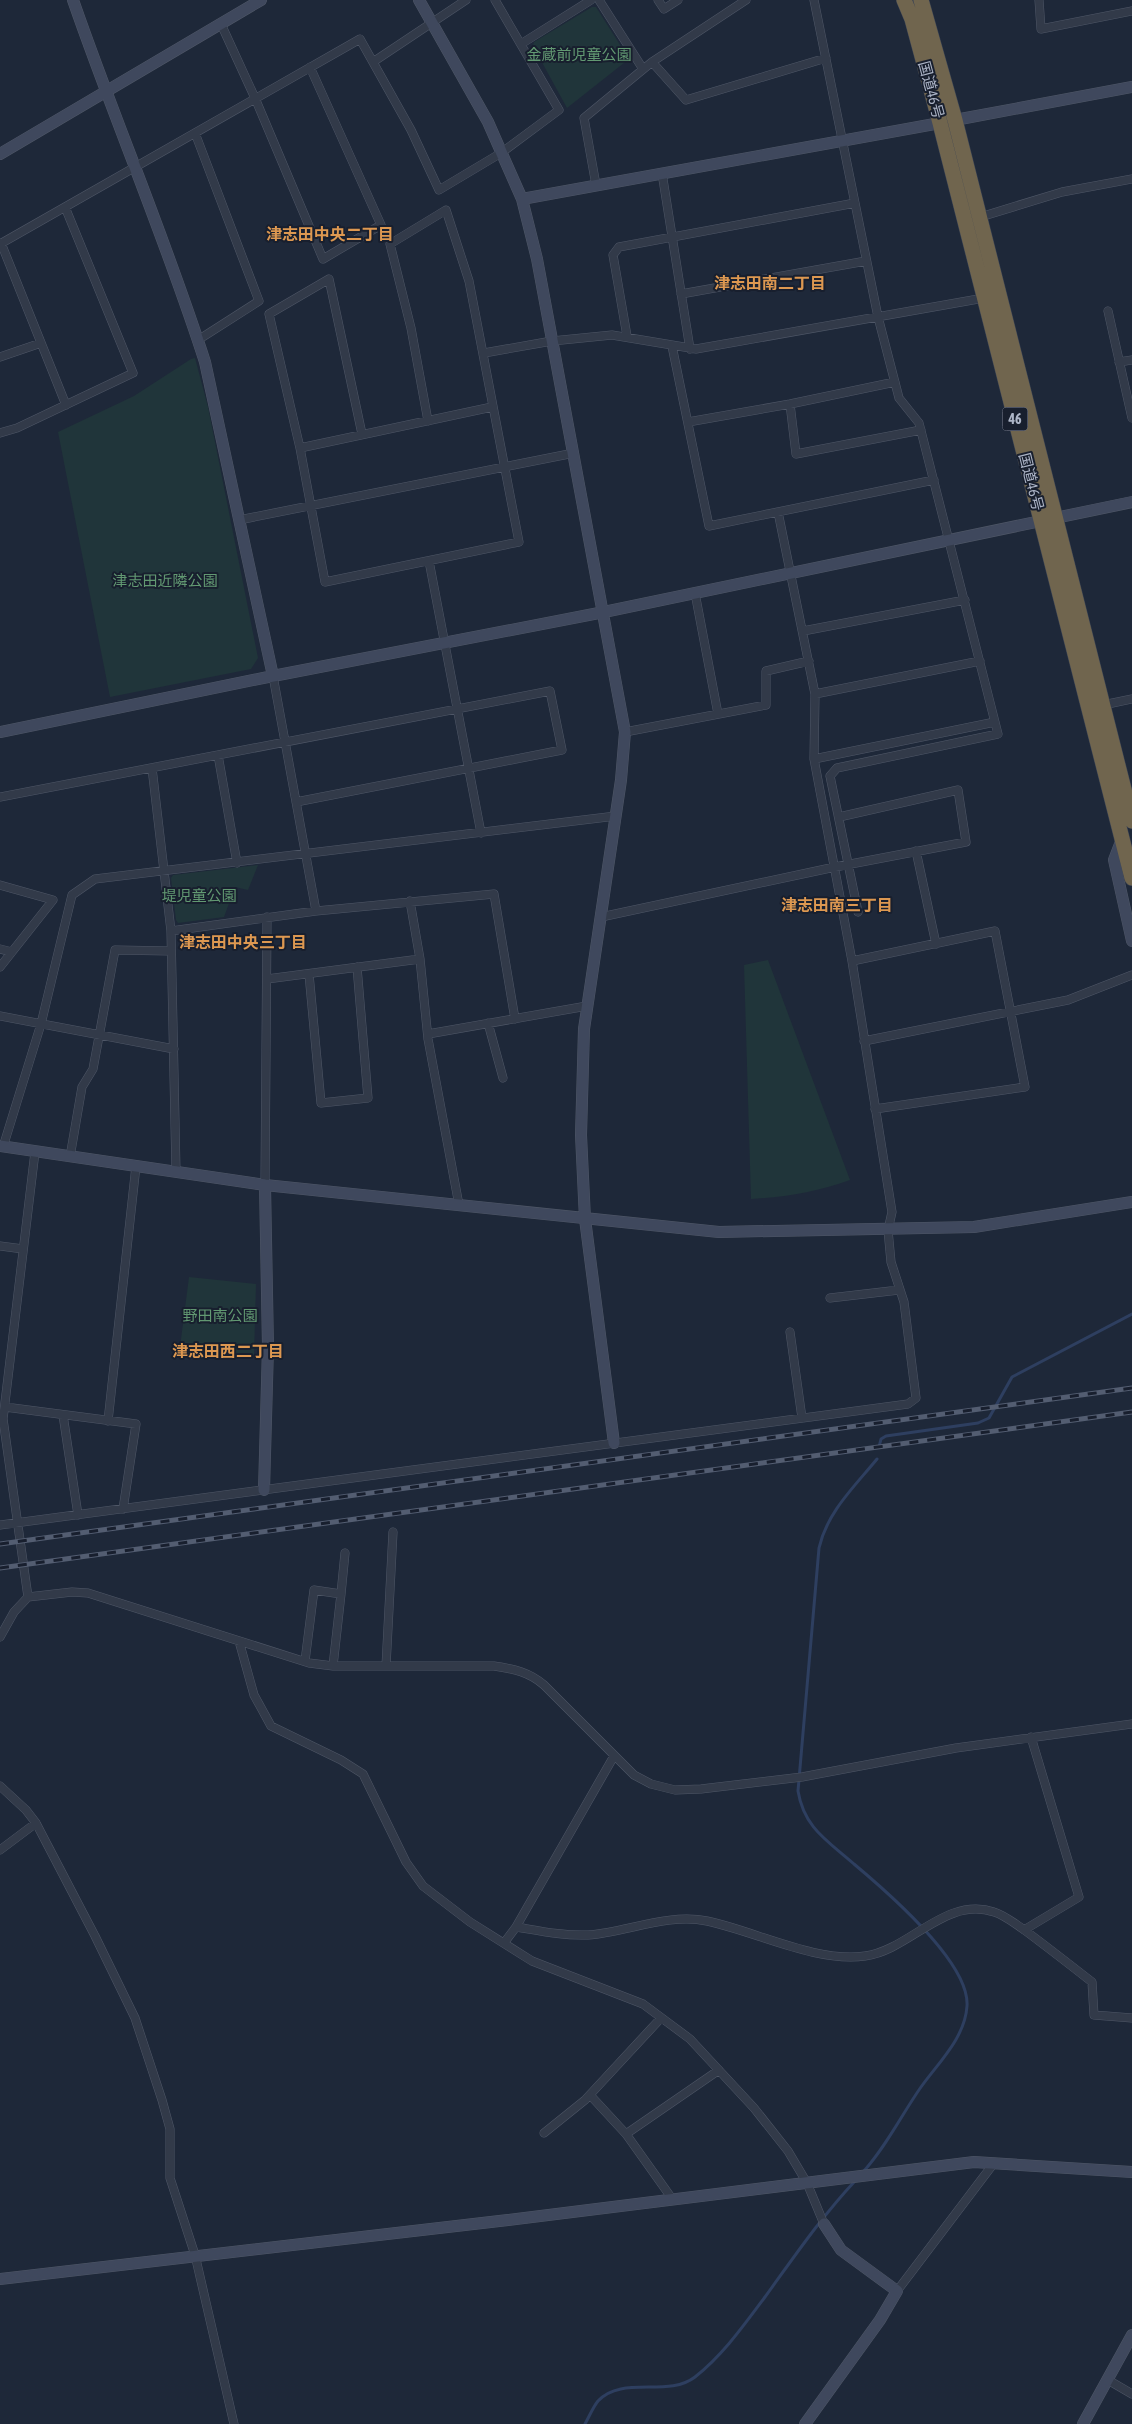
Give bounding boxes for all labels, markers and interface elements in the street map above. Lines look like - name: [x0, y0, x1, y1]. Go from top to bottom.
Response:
- park label: 金蔵前児童公園: [526, 46, 632, 63]
- street label: 国道46号: [916, 59, 947, 121]
- district label: 津志田中央二丁目: [266, 225, 394, 243]
- district label: 津志田南二丁目: [714, 274, 826, 292]
- road number: 46: [1002, 408, 1028, 430]
- street label: 国道46号: [1016, 451, 1047, 513]
- park label: 津志田近隣公園: [112, 572, 218, 589]
- park label: 堤児童公園: [161, 887, 237, 904]
- district label: 津志田南三丁目: [781, 896, 893, 914]
- district label: 津志田中央三丁目: [179, 933, 307, 951]
- park label: 野田南公園: [182, 1307, 258, 1324]
- district label: 津志田西二丁目: [172, 1342, 284, 1360]

